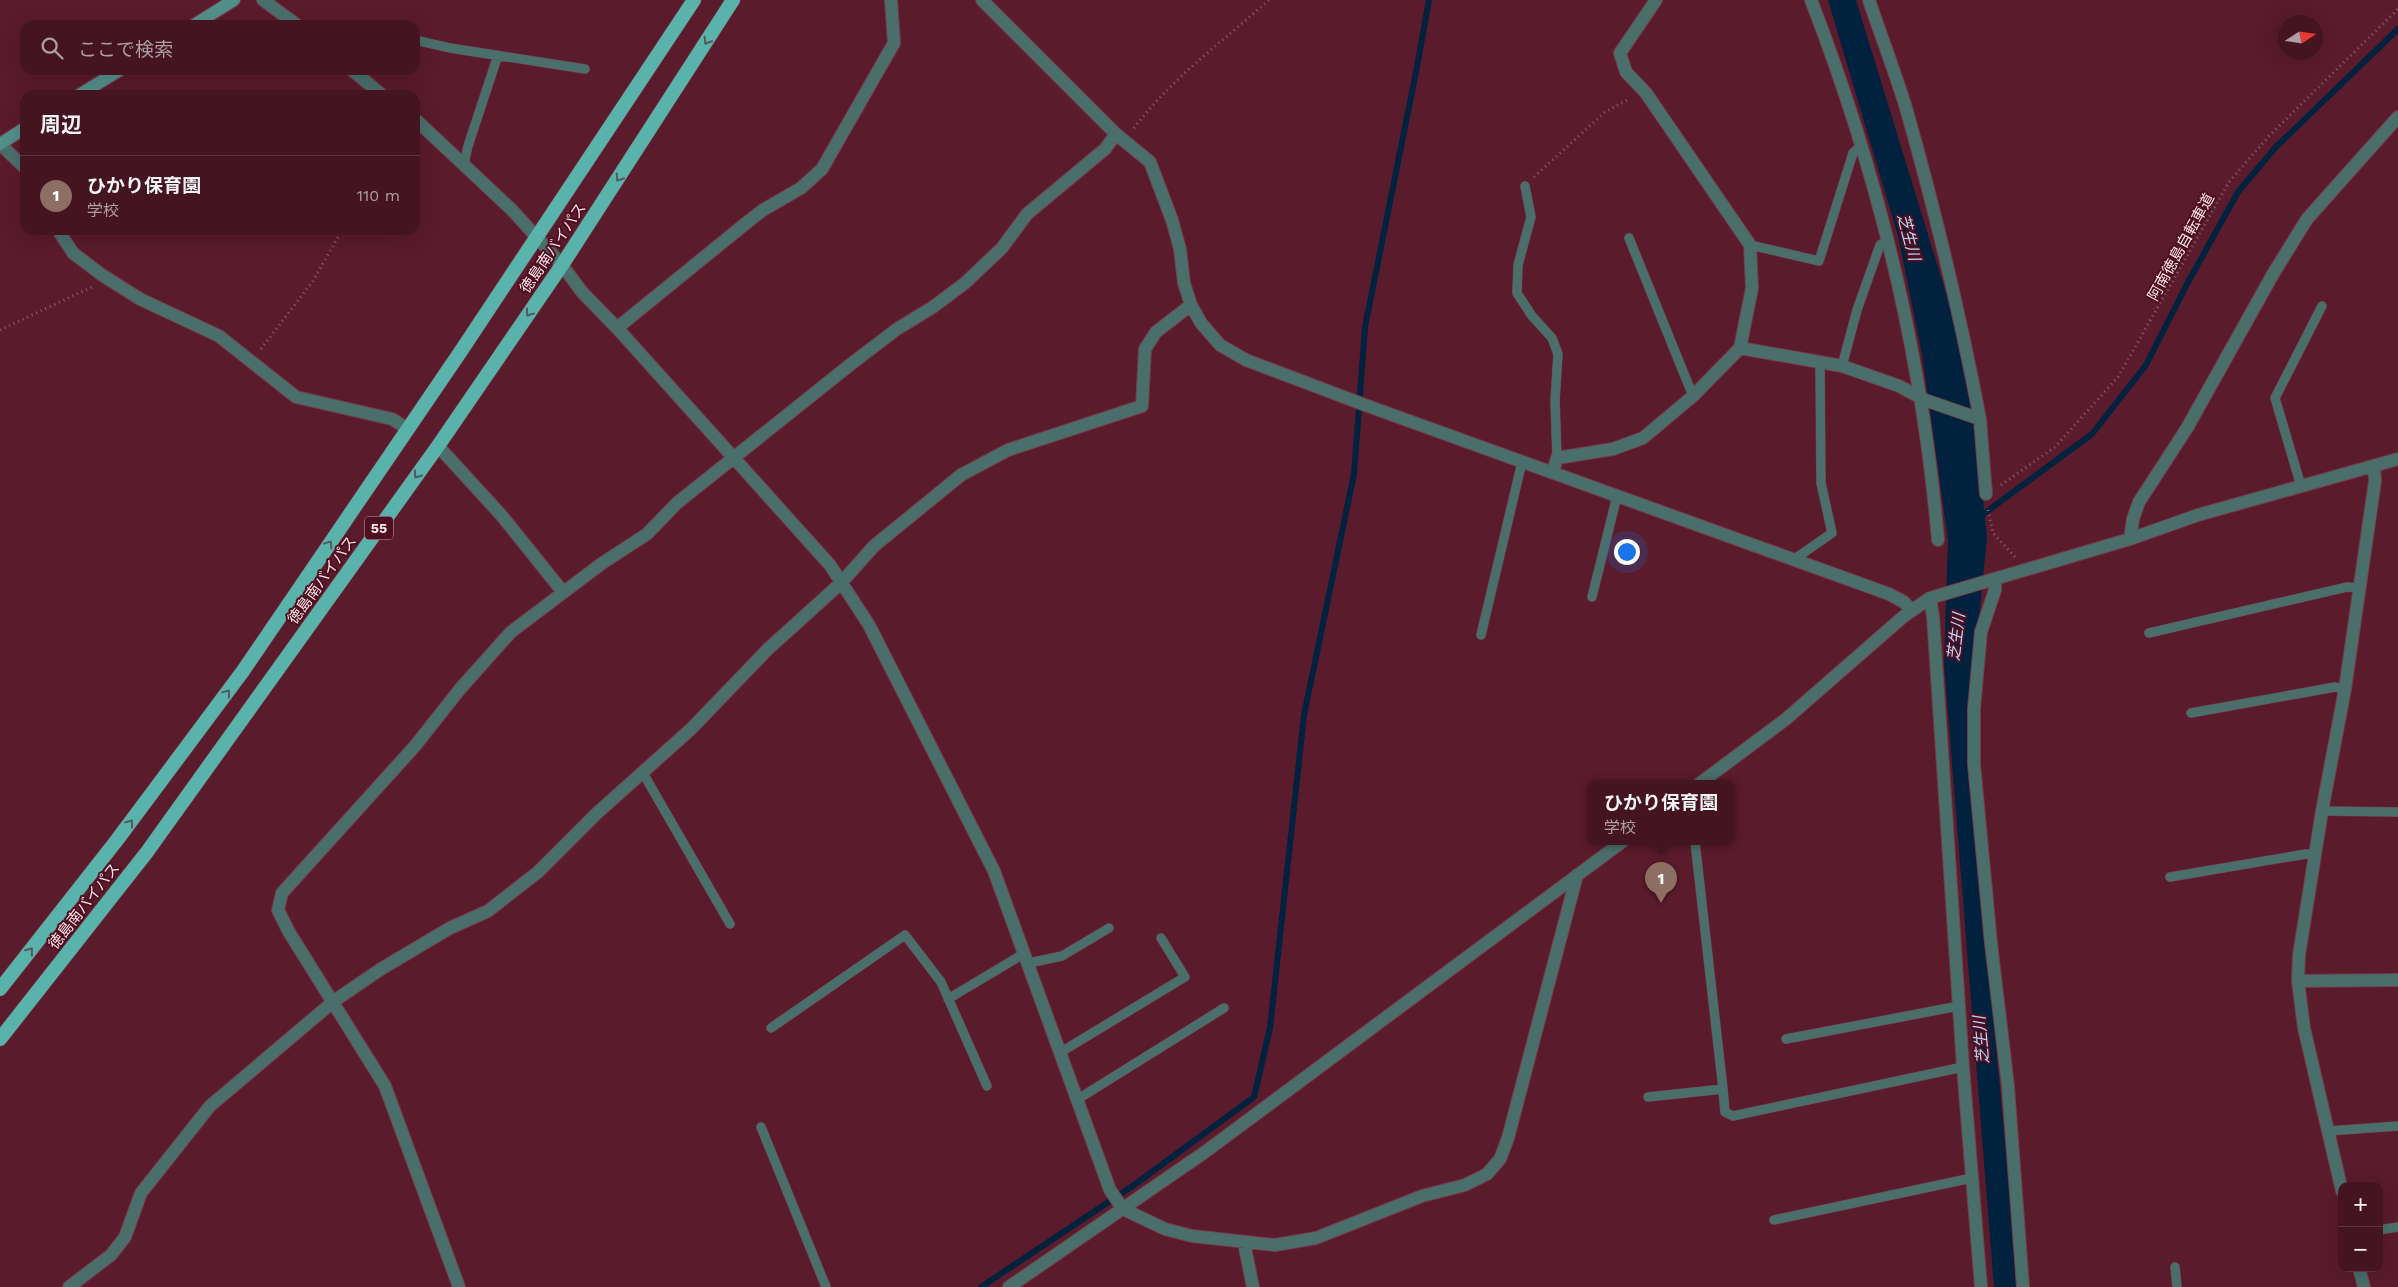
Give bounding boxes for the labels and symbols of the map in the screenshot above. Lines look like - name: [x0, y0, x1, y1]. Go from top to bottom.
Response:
- north arrow: [2278, 15, 2323, 60]
- one-way arrow: [704, 36, 714, 45]
- one-way arrow: [616, 172, 625, 181]
- street label: 阿南徳島自転車道: [2144, 190, 2218, 304]
- street label: 徳島南バイパス: [516, 200, 590, 296]
- water label: 芝生川: [1894, 211, 1925, 265]
- one-way arrow: [526, 307, 535, 317]
- one-way arrow: [414, 470, 423, 479]
- road number: 55: [365, 516, 393, 540]
- street label: 徳島南バイパス: [284, 532, 360, 628]
- your location: [1614, 539, 1640, 565]
- one-way arrow: [323, 541, 332, 550]
- water label: 芝生川: [1944, 610, 1969, 662]
- one-way arrow: [221, 689, 230, 699]
- one-way arrow: [124, 819, 133, 829]
- street label: 徳島南バイパス: [45, 859, 123, 953]
- pin: 1: [1645, 862, 1677, 903]
- one-way arrow: [25, 948, 33, 957]
- water label: 芝生川: [1969, 1013, 1993, 1065]

